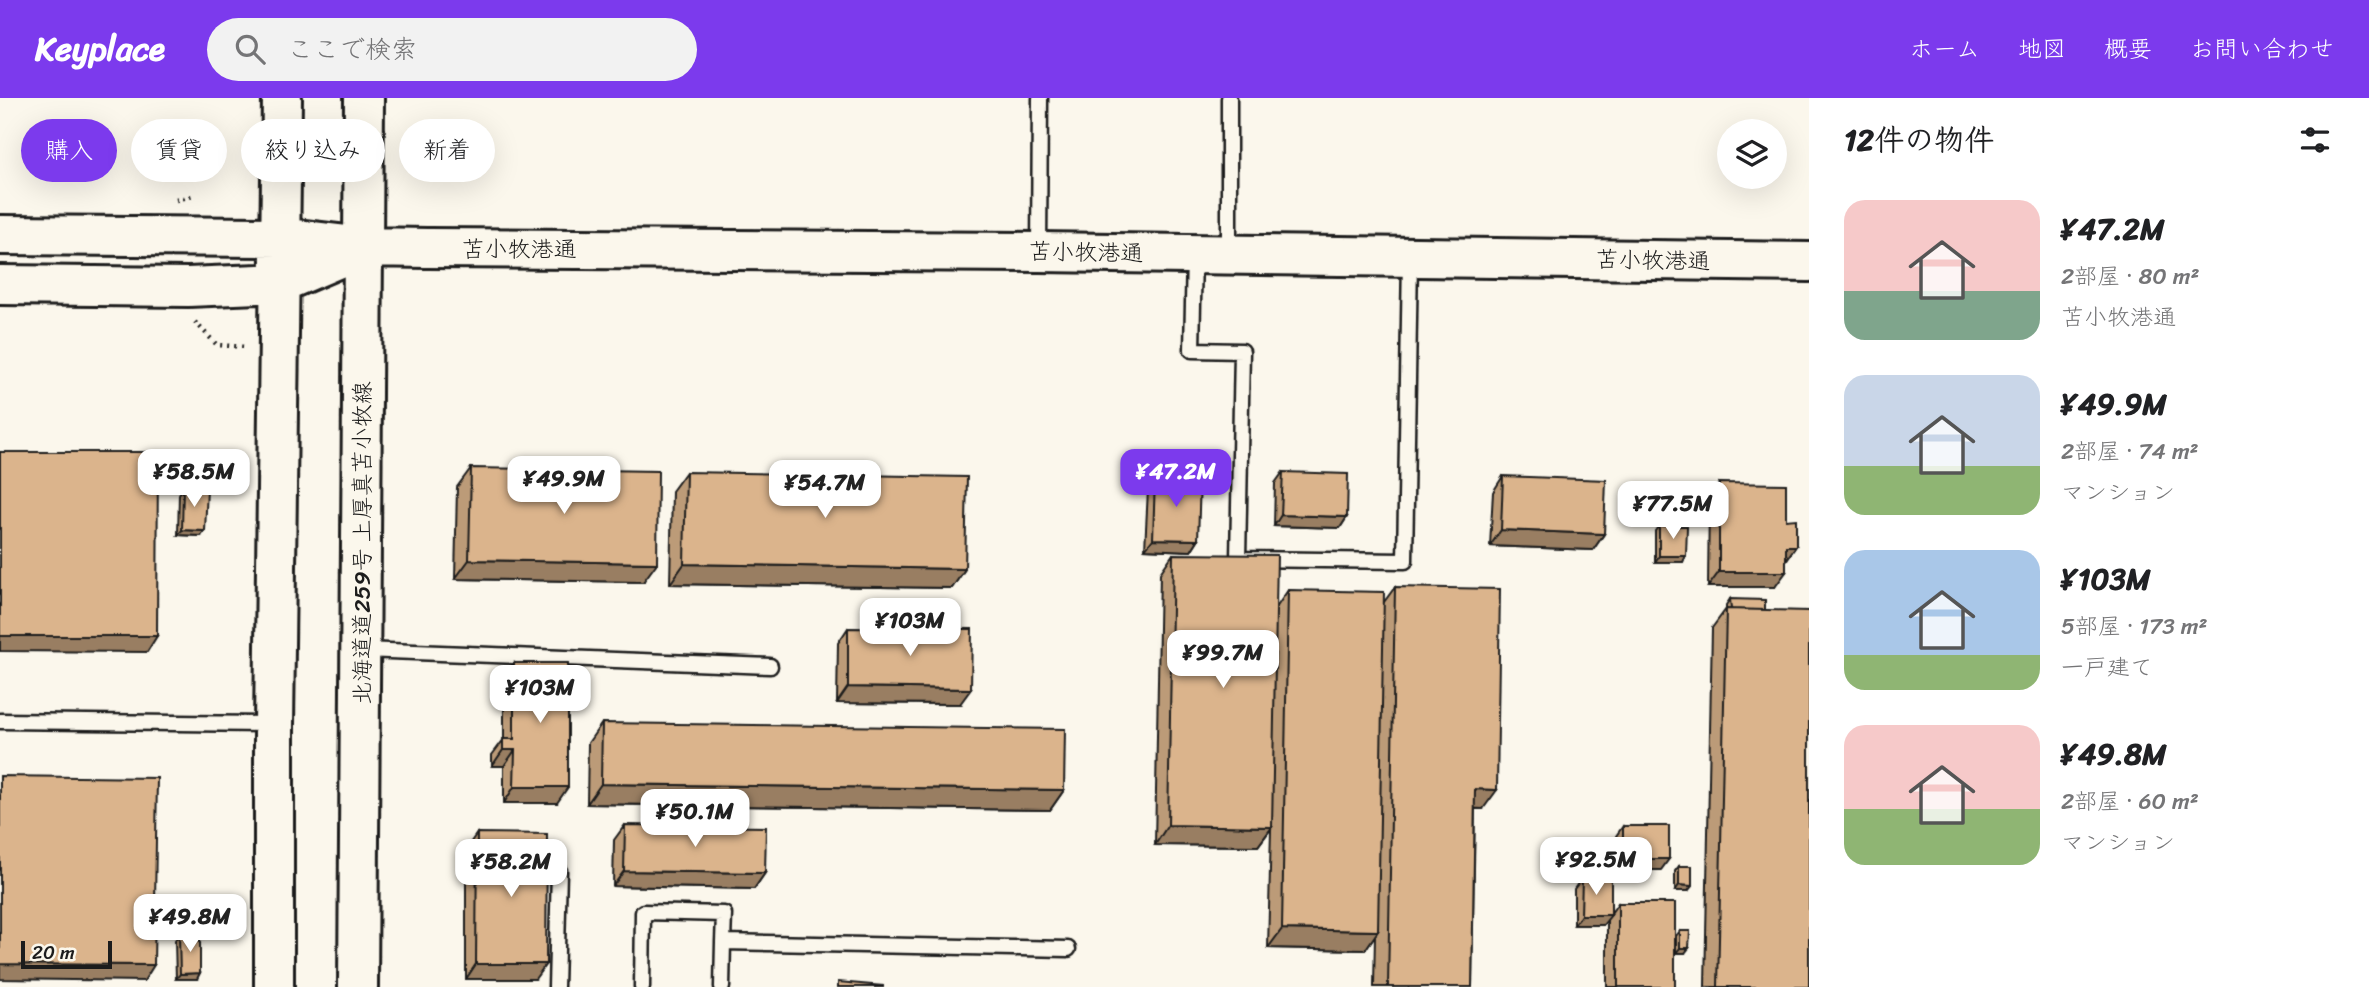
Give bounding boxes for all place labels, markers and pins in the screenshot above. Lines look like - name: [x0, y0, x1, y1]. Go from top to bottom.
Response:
- pin: ¥58.5M: [137, 450, 251, 509]
- pin: ¥47.2M: [1119, 450, 1233, 509]
- pin: ¥49.9M: [507, 456, 621, 516]
- pin: ¥54.7M: [768, 460, 882, 520]
- pin: ¥77.5M: [1616, 482, 1730, 541]
- pin: ¥103M: [861, 598, 959, 658]
- pin: ¥99.7M: [1166, 630, 1280, 690]
- pin: ¥103M: [491, 666, 589, 725]
- pin: ¥50.1M: [638, 790, 752, 849]
- pin: ¥92.5M: [1539, 838, 1653, 897]
- pin: ¥58.2M: [454, 840, 568, 899]
- pin: ¥49.8M: [133, 894, 247, 954]

